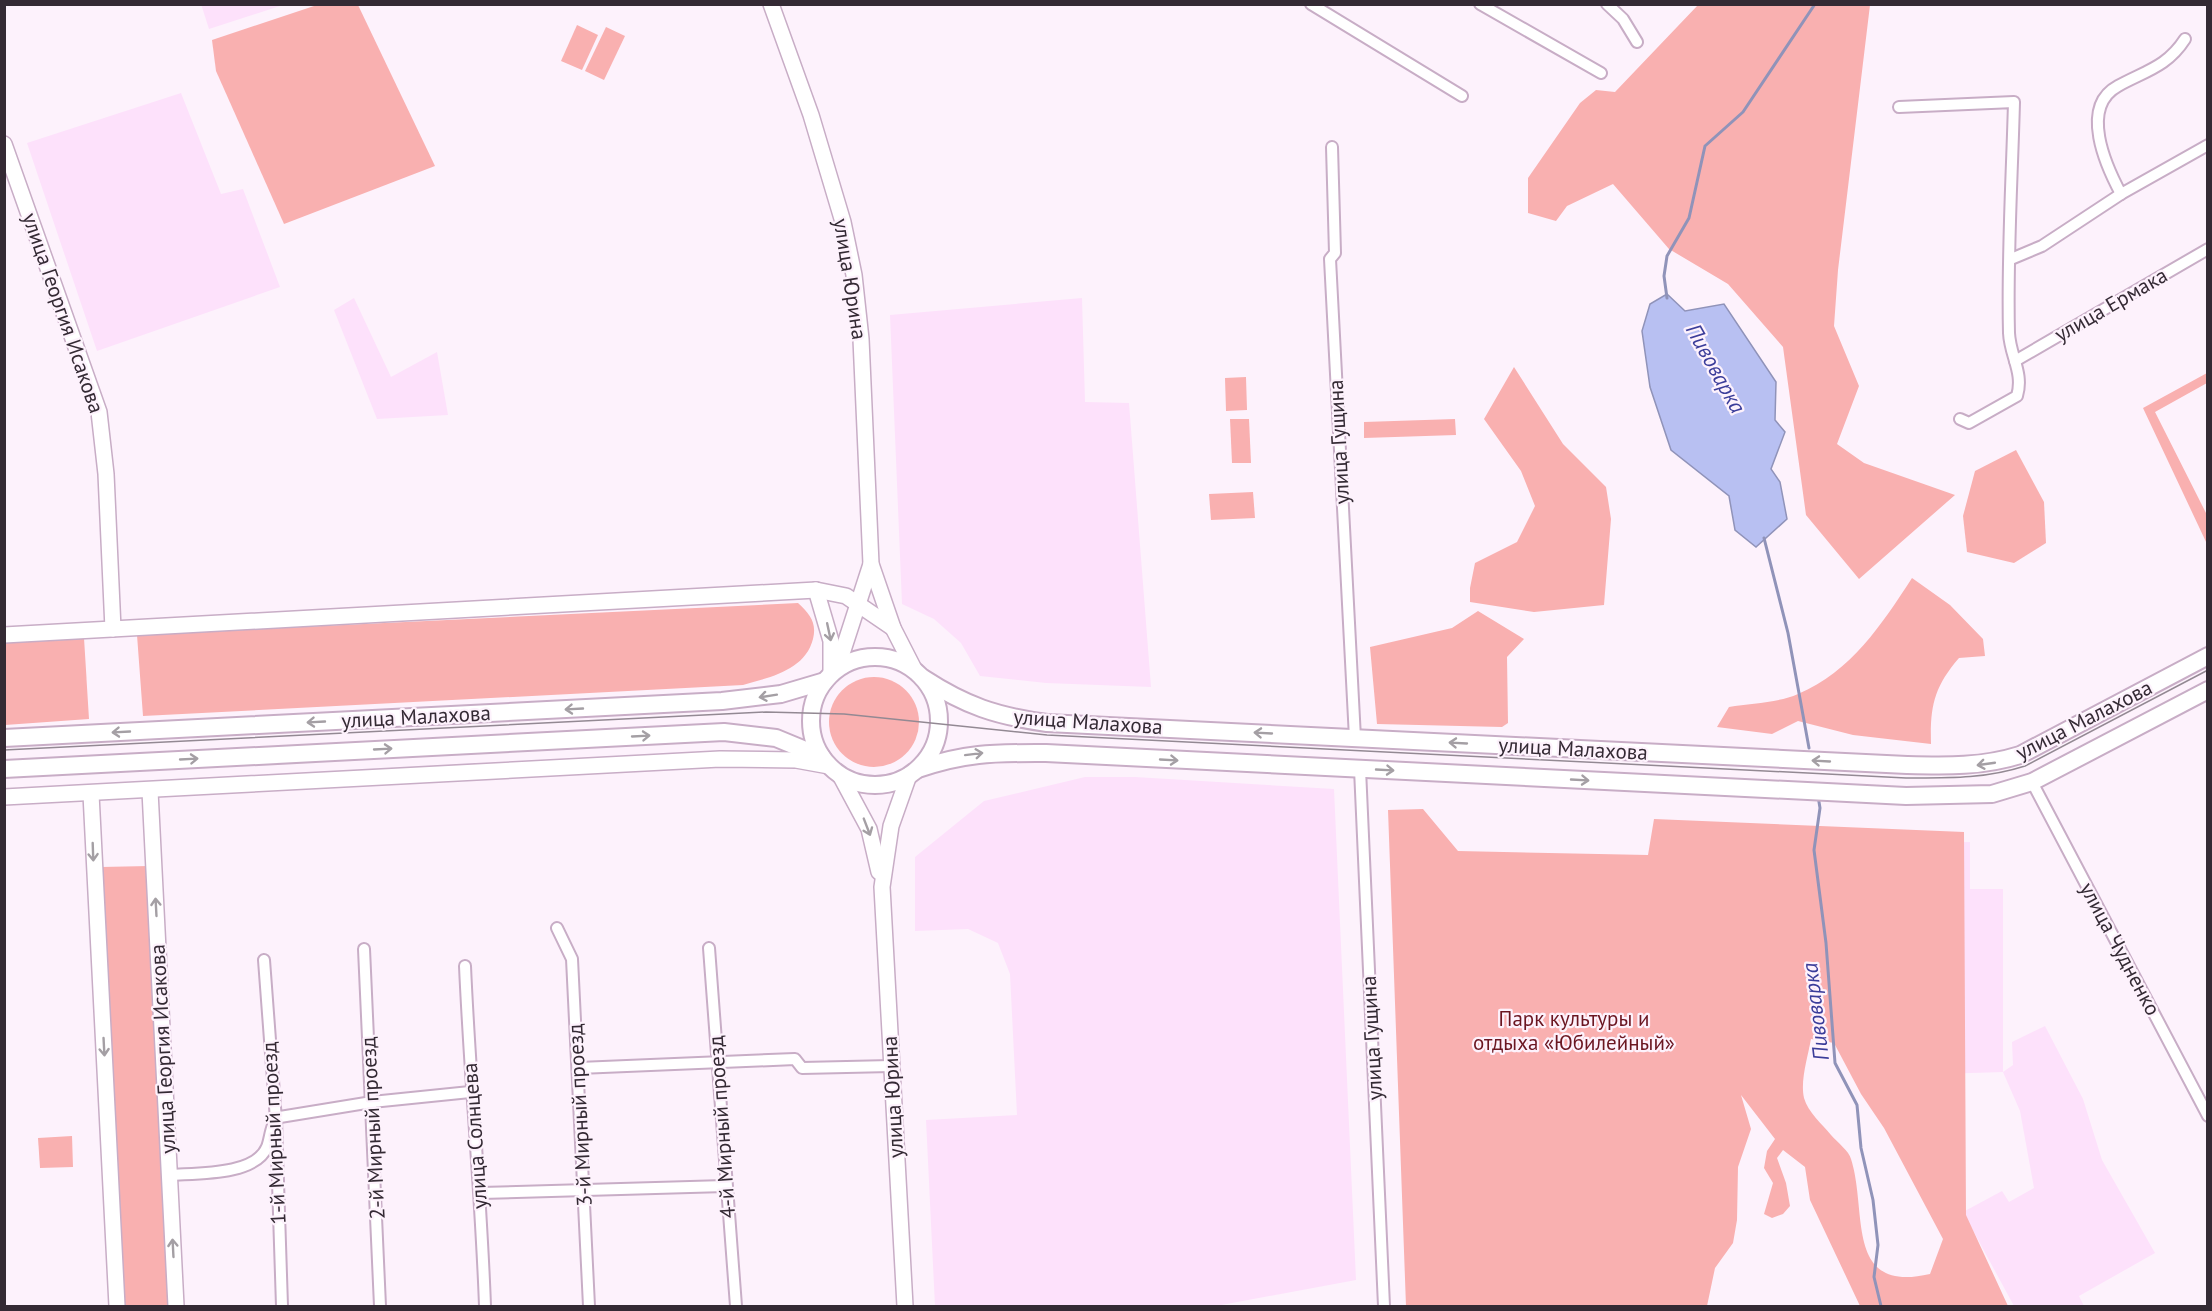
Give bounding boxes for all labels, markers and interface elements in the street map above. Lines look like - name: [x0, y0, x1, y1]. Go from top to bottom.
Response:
- street label: улица Георгия Исакова: [17, 209, 110, 417]
- street label: улица Юрина: [828, 216, 873, 341]
- street label: улица Ермака: [2049, 261, 2172, 348]
- water label: Пивоварка: [1680, 318, 1752, 418]
- street label: улица Гущина: [1322, 379, 1355, 505]
- one-way arrow: [824, 621, 835, 641]
- street label: улица Малахова: [2011, 674, 2157, 766]
- one-way arrow: [759, 690, 779, 701]
- street label: улица Малахова: [341, 699, 491, 734]
- one-way arrow: [564, 703, 584, 714]
- street label: улица Малахова: [1012, 703, 1164, 740]
- one-way arrow: [307, 717, 327, 728]
- one-way arrow: [112, 727, 132, 738]
- one-way arrow: [1254, 728, 1274, 739]
- one-way arrow: [631, 730, 651, 741]
- street label: улица Малахова: [1498, 731, 1648, 766]
- one-way arrow: [1449, 738, 1469, 749]
- one-way arrow: [373, 744, 393, 755]
- one-way arrow: [964, 748, 984, 759]
- one-way arrow: [178, 754, 198, 765]
- one-way arrow: [1159, 754, 1179, 765]
- one-way arrow: [1811, 756, 1831, 767]
- one-way arrow: [1976, 758, 1996, 769]
- one-way arrow: [1374, 764, 1394, 775]
- one-way arrow: [1569, 774, 1589, 785]
- one-way arrow: [863, 817, 874, 836]
- one-way arrow: [88, 842, 99, 862]
- street label: улица Чудненко: [2074, 878, 2167, 1020]
- one-way arrow: [150, 897, 161, 917]
- street label: улица Георгия Исакова: [144, 943, 181, 1155]
- water label: Пивоварка: [1795, 961, 1835, 1063]
- street label: улица Гущина: [1355, 975, 1388, 1101]
- park label: Парк культуры и отдыха «Юбилейный»: [1473, 1005, 1675, 1056]
- street label: 3-й Мирный проезд: [561, 1023, 598, 1207]
- street label: 4-й Мирный проезд: [702, 1035, 741, 1219]
- street label: улица Юрина: [876, 1035, 909, 1159]
- one-way arrow: [98, 1036, 109, 1056]
- street label: 2-й Мирный проезд: [354, 1036, 391, 1220]
- street label: 1-й Мирный проезд: [255, 1041, 292, 1225]
- street label: улица Солнцева: [456, 1062, 493, 1210]
- one-way arrow: [168, 1239, 179, 1259]

